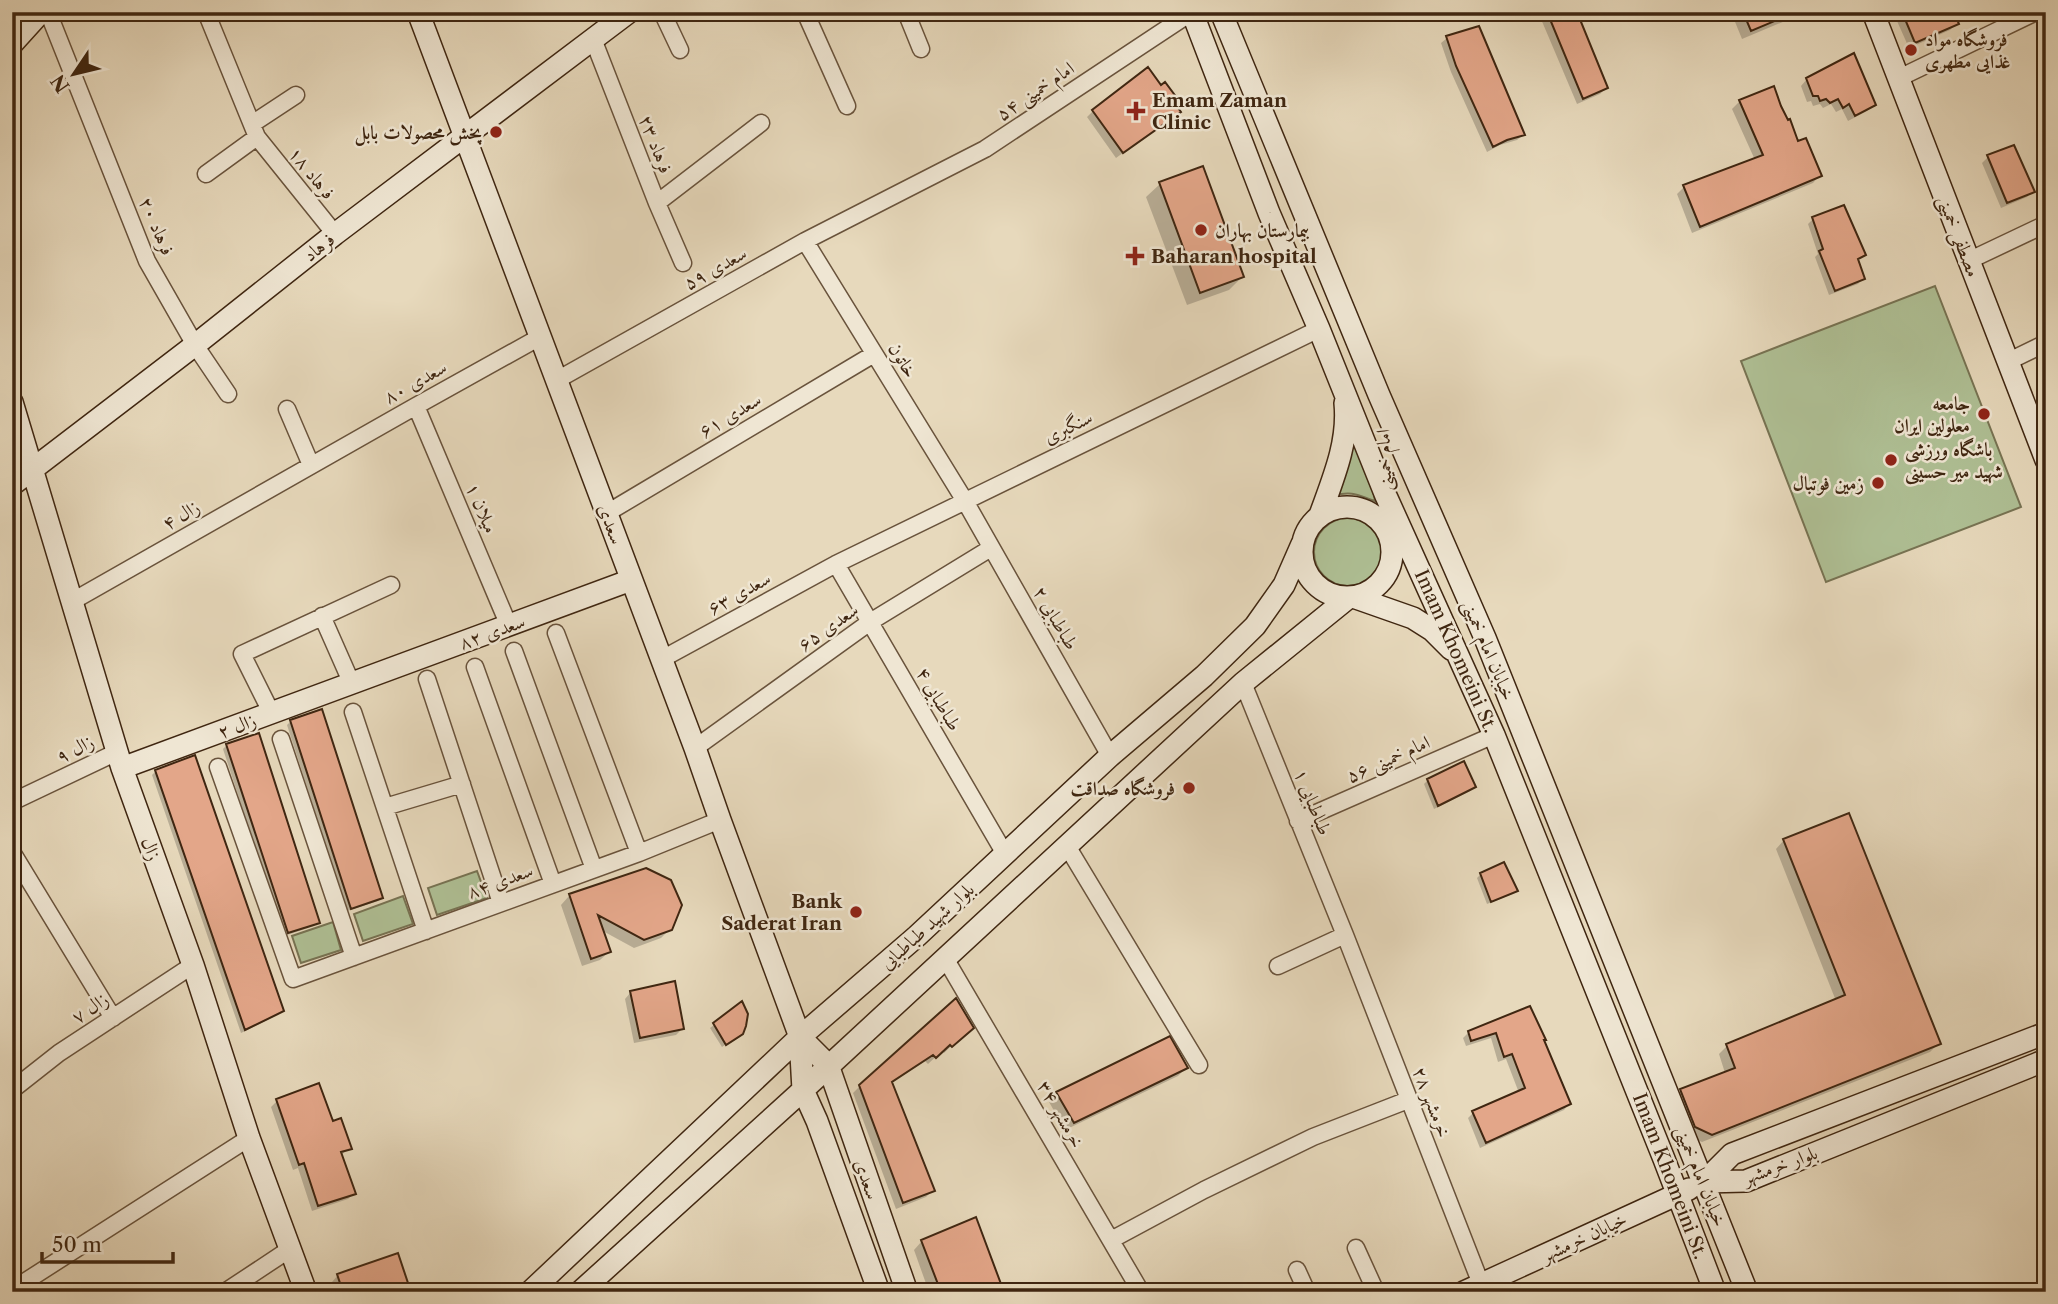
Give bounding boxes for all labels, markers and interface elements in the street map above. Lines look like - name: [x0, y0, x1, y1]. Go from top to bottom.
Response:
- place label: فروشگاه مواد غذایی مطهری: [1925, 27, 2011, 74]
- north arrow: [38, 38, 108, 108]
- marker: فروشگاه مواد غذایی مطهری: [1903, 42, 1919, 58]
- street label: امام خمینی ۵۴: [992, 57, 1081, 130]
- text: N: [46, 70, 75, 97]
- place label: Emam Zaman Clinic: [1152, 89, 1287, 134]
- marker: Emam Zaman Clinic: [1126, 101, 1146, 121]
- street label: فرهاد ۲۳: [633, 111, 678, 177]
- place label: پخش محصولات بابل: [354, 121, 483, 146]
- marker: پخش محصولات بابل: [488, 124, 504, 140]
- street label: فرهاد ۱۸: [283, 142, 340, 205]
- street label: مصطفی خمینی: [1931, 192, 1985, 281]
- street label: فرهاد ۲۰: [134, 193, 179, 259]
- place label: بیمارستان بهاران: [1215, 219, 1310, 243]
- marker: بیمارستان بهاران: [1193, 222, 1209, 238]
- street label: فرهاد: [299, 228, 340, 267]
- street label: سعدی ۵۹: [679, 241, 751, 295]
- place label: Baharan hospital: [1151, 245, 1317, 268]
- marker: Baharan hospital: [1125, 246, 1145, 266]
- street label: خاتون: [883, 338, 923, 382]
- street label: سعدی ۸۰: [379, 355, 451, 409]
- street label: سعدی ۶۱: [695, 387, 765, 443]
- place label: جامعه معلولین ایران: [1894, 392, 1970, 438]
- street label: سنگبری: [1039, 404, 1096, 449]
- marker: جامعه معلولین ایران: [1976, 406, 1992, 422]
- street label: امام خمینی: [1371, 429, 1402, 491]
- place label: باشگاه ورزشی شهید میر حسینی: [1905, 437, 2003, 485]
- marker: باشگاه ورزشی شهید میر حسینی: [1883, 452, 1899, 468]
- place label: زمین فوتبال: [1793, 472, 1864, 496]
- marker: زمین فوتبال: [1870, 475, 1886, 491]
- street label: میلان ۱: [461, 479, 503, 537]
- street label: زال ۴: [158, 495, 204, 535]
- street label: سعدی: [593, 501, 629, 547]
- street label: سعدی ۶۳: [703, 566, 775, 620]
- street label: Imam Khomeini St.: [1410, 566, 1502, 736]
- street label: طباطبایی ۲: [1027, 582, 1083, 655]
- street label: خیابان امام خمینی: [1453, 596, 1521, 706]
- street label: سعدی ۶۵: [793, 598, 863, 656]
- street label: سعدی ۸۲: [456, 609, 528, 655]
- street label: طباطبایی ۴: [910, 663, 966, 736]
- street label: زال ۲: [215, 708, 259, 744]
- street label: زال ۹: [52, 730, 98, 768]
- street label: امام خمینی ۵۶: [1343, 730, 1435, 792]
- street label: طباطبایی ۱: [1287, 765, 1337, 839]
- place label: فروشگاه صداقت: [1070, 776, 1175, 801]
- marker: فروشگاه صداقت: [1181, 780, 1197, 796]
- street label: زال: [136, 834, 166, 864]
- street label: سعدی ۸۴: [464, 858, 536, 904]
- street label: بلوار شهید طباطبایی: [875, 878, 980, 976]
- place label: Bank Saderat Iran: [721, 890, 842, 935]
- marker: Bank Saderat Iran: [848, 904, 864, 920]
- street label: زال ۷: [67, 988, 113, 1028]
- street label: خرمشهر ۲۸: [1407, 1063, 1456, 1141]
- street label: خرمشهر ۳۴: [1032, 1076, 1089, 1152]
- street label: Imam Khomeini St.: [1628, 1090, 1712, 1262]
- street label: خیابان امام خمینی: [1666, 1122, 1732, 1232]
- street label: بلوار خرمشهر: [1738, 1141, 1821, 1191]
- street label: سعدی: [849, 1156, 885, 1202]
- street label: خیابان خرمشهر: [1536, 1207, 1631, 1269]
- scale bar: [42, 1220, 173, 1264]
- text: 50 m: [52, 1232, 102, 1257]

